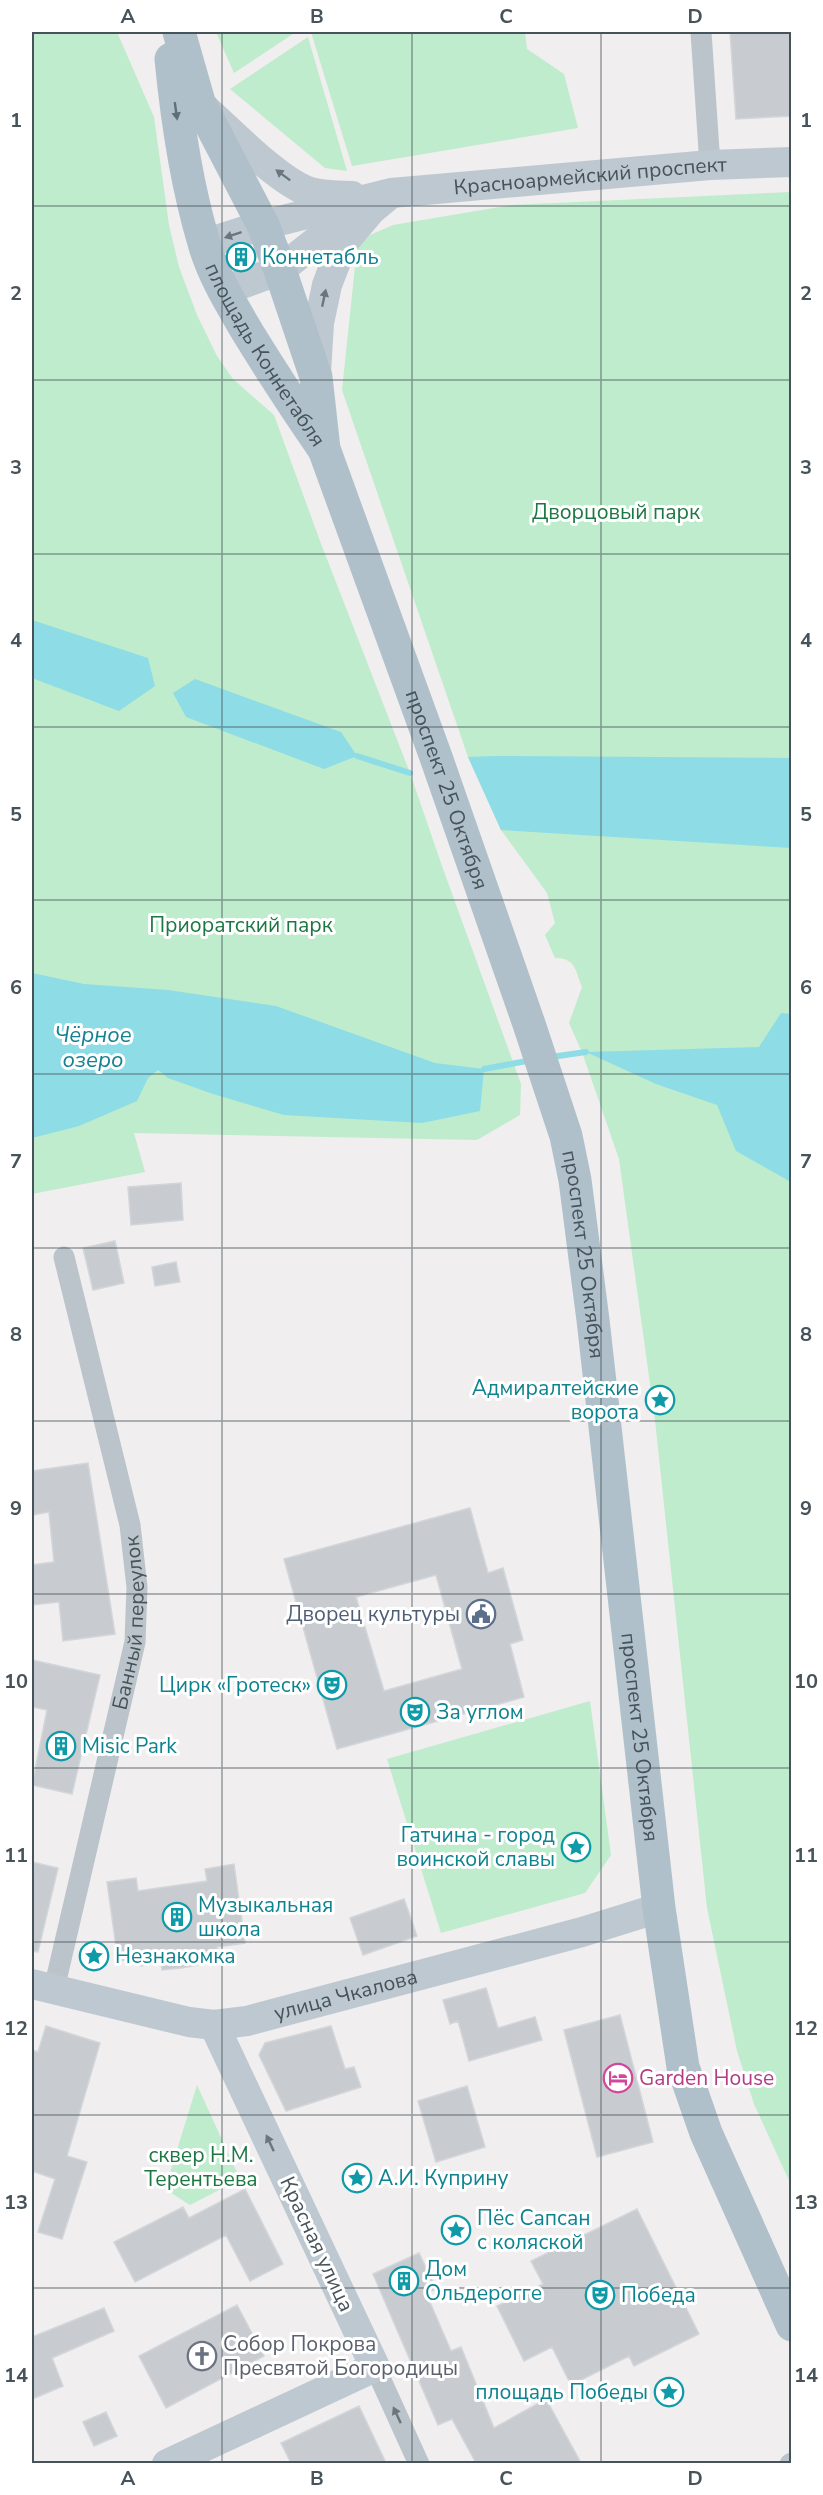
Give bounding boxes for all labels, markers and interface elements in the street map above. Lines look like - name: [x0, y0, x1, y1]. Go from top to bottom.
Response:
- text: A: [121, 3, 136, 30]
- text: B: [310, 3, 324, 30]
- text: C: [499, 3, 513, 30]
- text: D: [687, 3, 703, 30]
- one-way arrow: [172, 101, 181, 120]
- text: 1: [10, 107, 22, 134]
- text: 1: [800, 107, 812, 134]
- street label: Красноармейский проспект: [453, 150, 728, 201]
- one-way arrow: [275, 170, 290, 182]
- one-way arrow: [224, 231, 242, 240]
- building icon: Коннетабль: [225, 241, 257, 273]
- place label: Коннетабль: [262, 243, 379, 271]
- street label: площадь Коннетабля: [198, 258, 332, 452]
- text: 2: [10, 280, 22, 307]
- text: 2: [800, 280, 812, 307]
- one-way arrow: [320, 289, 330, 307]
- text: 3: [10, 454, 22, 481]
- text: 3: [800, 454, 812, 481]
- park label: Дворцовый парк: [532, 498, 701, 526]
- text: 4: [10, 627, 22, 654]
- text: 4: [800, 627, 812, 654]
- street label: проспект 25 Октября: [399, 686, 495, 893]
- text: 5: [10, 801, 22, 828]
- text: 5: [800, 801, 812, 828]
- park label: Приоратский парк: [149, 911, 334, 939]
- text: 6: [10, 974, 22, 1001]
- text: 6: [800, 974, 812, 1001]
- water label: Чёрное озеро: [54, 1020, 132, 1075]
- text: 7: [10, 1148, 22, 1175]
- street label: проспект 25 Октября: [555, 1148, 611, 1360]
- text: 7: [800, 1148, 812, 1175]
- text: 8: [10, 1321, 22, 1348]
- text: 8: [800, 1321, 812, 1348]
- place label: Адмиралтейские ворота: [472, 1374, 639, 1426]
- place icon: Адмиралтейские ворота: [644, 1384, 676, 1416]
- text: 9: [10, 1495, 22, 1522]
- text: 9: [800, 1495, 812, 1522]
- street label: Банный переулок: [106, 1533, 151, 1713]
- public building icon: Дворец культуры: [465, 1598, 497, 1630]
- place label: Дворец культуры: [286, 1600, 460, 1628]
- street label: проспект 25 Октября: [614, 1631, 665, 1843]
- text: 10: [4, 1668, 28, 1695]
- text: 10: [794, 1668, 818, 1695]
- theatre icon: Цирк «Гротеск»: [316, 1669, 348, 1701]
- place label: Цирк «Гротеск»: [159, 1671, 311, 1699]
- theatre icon: За углом: [399, 1696, 431, 1728]
- place label: За углом: [436, 1698, 524, 1726]
- building icon: Misic Park: [45, 1730, 77, 1762]
- place label: Misic Park: [82, 1732, 177, 1760]
- place label: Гатчина - город воинской славы: [396, 1821, 555, 1873]
- place icon: Гатчина - город воинской славы: [560, 1831, 592, 1863]
- text: 11: [4, 1842, 28, 1869]
- text: 11: [794, 1842, 818, 1869]
- place label: Музыкальная школа: [198, 1891, 333, 1943]
- building icon: Музыкальная школа: [161, 1901, 193, 1933]
- place icon: Незнакомка: [78, 1940, 110, 1972]
- place label: Незнакомка: [115, 1942, 236, 1970]
- street label: улица Чкалова: [271, 1962, 420, 2027]
- text: 12: [4, 2015, 28, 2042]
- text: 12: [794, 2015, 818, 2042]
- hotel icon: Garden House: [602, 2062, 634, 2094]
- place label: Garden House: [639, 2064, 774, 2092]
- one-way arrow: [265, 2134, 274, 2151]
- park label: сквер Н.М. Терентьева: [144, 2141, 258, 2193]
- place icon: А.И. Куприну: [341, 2162, 373, 2194]
- place label: А.И. Куприну: [378, 2164, 509, 2192]
- street label: Красная улица: [273, 2172, 361, 2316]
- text: 13: [4, 2189, 28, 2216]
- text: 13: [794, 2189, 818, 2216]
- place label: Пёс Сапсан с коляской: [477, 2204, 591, 2256]
- place icon: Пёс Сапсан с коляской: [440, 2214, 472, 2246]
- place label: Дом Ольдерогге: [425, 2255, 542, 2307]
- building icon: Дом Ольдерогге: [388, 2265, 420, 2297]
- theatre icon: Победа: [584, 2279, 616, 2311]
- place label: Победа: [621, 2281, 696, 2309]
- place label: Собор Покрова Пресвятой Богородицы: [223, 2330, 458, 2382]
- church icon: Собор Покрова Пресвятой Богородицы: [186, 2340, 218, 2372]
- text: 14: [4, 2362, 28, 2389]
- text: 14: [794, 2362, 818, 2389]
- place icon: площадь Победы: [653, 2376, 685, 2408]
- place label: площадь Победы: [475, 2378, 648, 2406]
- one-way arrow: [392, 2406, 402, 2424]
- text: A: [121, 2465, 136, 2492]
- text: B: [310, 2465, 324, 2492]
- text: C: [499, 2465, 513, 2492]
- text: D: [687, 2465, 703, 2492]

